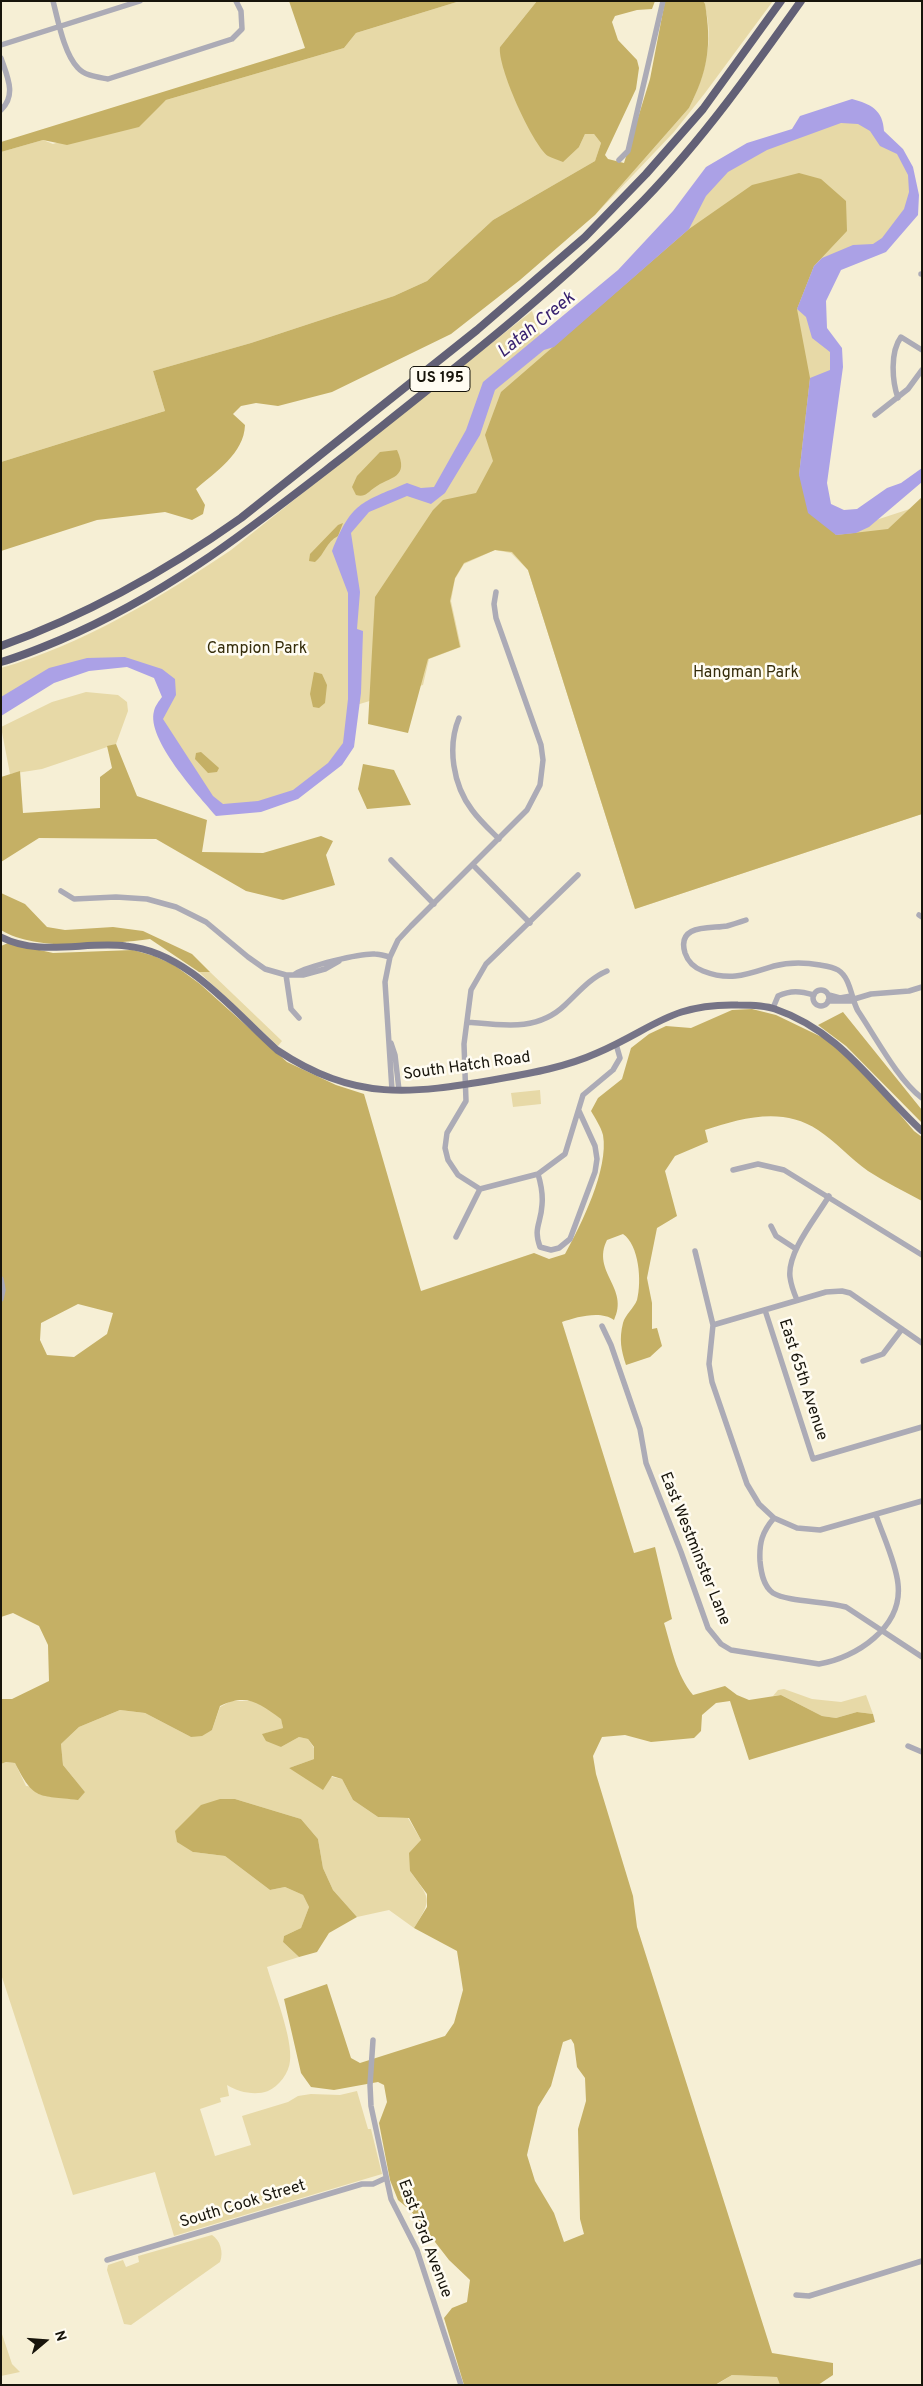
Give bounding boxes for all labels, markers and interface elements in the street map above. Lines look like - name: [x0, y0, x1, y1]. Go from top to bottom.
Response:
- water label: Latah Creek: [494, 288, 580, 364]
- road number: US 195: [410, 366, 470, 392]
- park label: Campion Park: [207, 640, 307, 660]
- park label: Hangman Park: [693, 664, 799, 684]
- street label: South Hatch Road: [402, 1049, 532, 1085]
- street label: East 65th Avenue: [773, 1317, 831, 1443]
- street label: East Westminster Lane: [654, 1470, 734, 1628]
- street label: South Cook Street: [178, 2177, 308, 2233]
- street label: East 73rd Avenue: [393, 2177, 455, 2301]
- north arrow: [20, 2316, 70, 2366]
- text: N: [50, 2329, 69, 2344]

